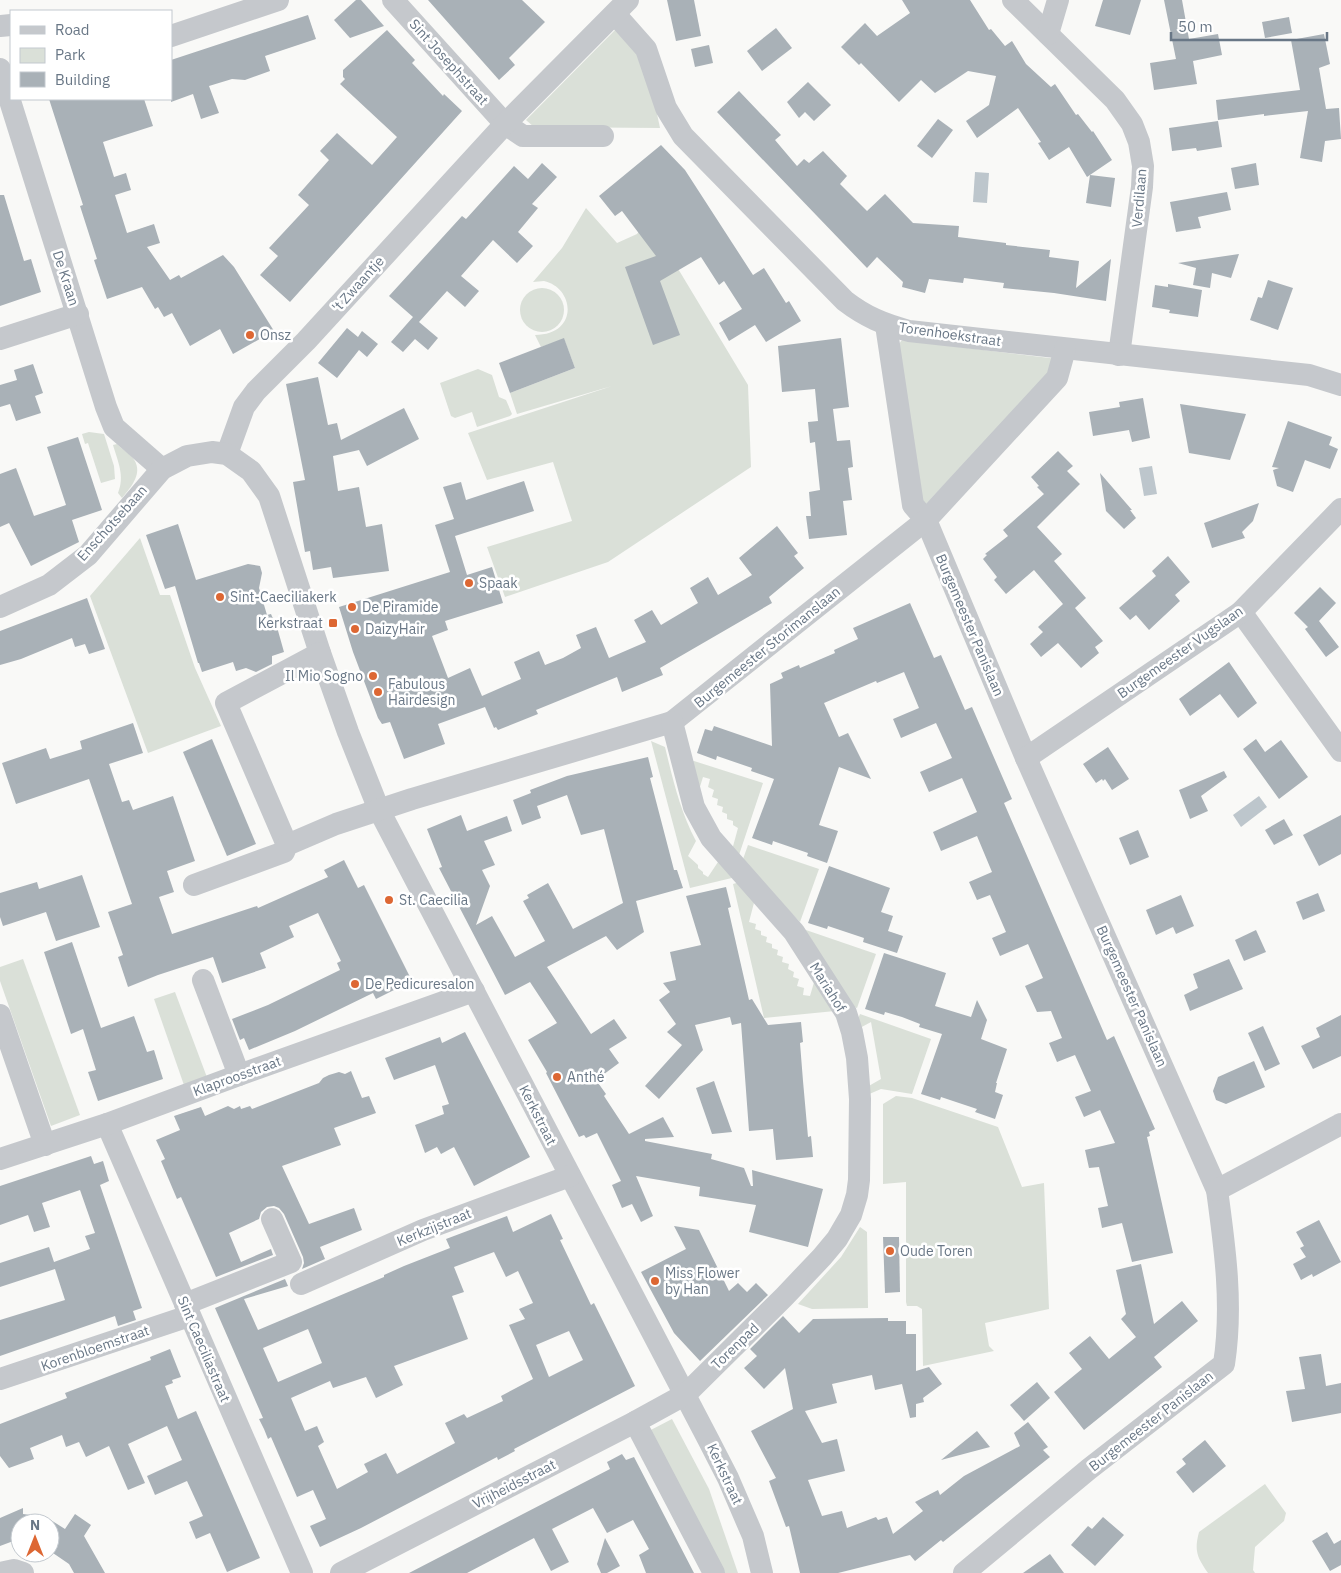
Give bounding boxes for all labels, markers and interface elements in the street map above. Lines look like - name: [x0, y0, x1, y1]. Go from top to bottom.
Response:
- legend: [10, 10, 172, 100]
- scale bar: [1171, 10, 1327, 42]
- street label: Sint Josephstraat: [406, 15, 493, 109]
- text: 50 m: [1178, 17, 1213, 36]
- text: Road: [55, 20, 90, 39]
- text: Park: [55, 45, 85, 64]
- text: Building: [55, 70, 110, 89]
- street label: Verdilaan: [1127, 168, 1151, 228]
- street label: De Kraan: [49, 248, 83, 308]
- street label: 't Zwaantje: [328, 252, 388, 316]
- street label: Torenhoekstraat: [898, 318, 1002, 350]
- place label: Onsz: [260, 326, 292, 344]
- marker: Onsz: [244, 329, 256, 341]
- street label: Enschotsebaan: [73, 481, 151, 565]
- street label: Burgemeester Panislaan: [932, 551, 1008, 699]
- place label: Spaak: [479, 574, 518, 592]
- marker: Spaak: [463, 577, 475, 589]
- street label: Burgemeester Storimanslaan: [690, 582, 844, 712]
- place label: Sint-Caeciliakerk: [230, 588, 337, 606]
- marker: Sint-Caeciliakerk: [214, 591, 226, 603]
- place label: De Piramide: [362, 598, 439, 616]
- marker: De Piramide: [346, 601, 358, 613]
- street label: Burgemeester Vugslaan: [1114, 602, 1246, 702]
- place label: Kerkstraat: [258, 614, 323, 632]
- marker: Kerkstraat: [327, 617, 339, 629]
- place label: DaizyHair: [365, 620, 425, 638]
- marker: DaizyHair: [349, 623, 361, 635]
- place label: Il Mio Sogno: [285, 667, 363, 685]
- marker: Il Mio Sogno: [367, 670, 379, 682]
- place label: Fabulous Hairdesign: [388, 675, 455, 709]
- marker: Fabulous Hairdesign: [372, 686, 384, 698]
- place label: St. Caecilia: [399, 891, 469, 909]
- marker: St. Caecilia: [383, 894, 395, 906]
- street label: Burgemeester Panislaan: [1093, 922, 1171, 1070]
- street label: Mariahof: [806, 959, 851, 1016]
- place label: De Pedicuresalon: [365, 975, 475, 993]
- marker: De Pedicuresalon: [349, 978, 361, 990]
- street label: Klaproosstraat: [191, 1052, 284, 1100]
- place label: Anthé: [567, 1068, 605, 1086]
- marker: Anthé: [551, 1071, 563, 1083]
- street label: Kerkstraat: [515, 1082, 561, 1148]
- street label: Kerkzijstraat: [394, 1204, 474, 1250]
- place label: Oude Toren: [900, 1242, 973, 1260]
- marker: Oude Toren: [884, 1245, 896, 1257]
- place label: Miss Flower by Han: [665, 1264, 740, 1298]
- marker: Miss Flower by Han: [649, 1275, 661, 1287]
- street label: Sint Caeciliastraat: [174, 1293, 235, 1405]
- street label: Torenpad: [707, 1319, 763, 1373]
- street label: Korenbloemstraat: [38, 1321, 152, 1375]
- street label: Burgemeester Panislaan: [1085, 1367, 1217, 1475]
- street label: Kerkstraat: [703, 1441, 747, 1507]
- street label: Vrijheidsstraat: [469, 1455, 559, 1513]
- north arrow: [10, 1513, 60, 1563]
- text: N: [30, 1516, 40, 1534]

